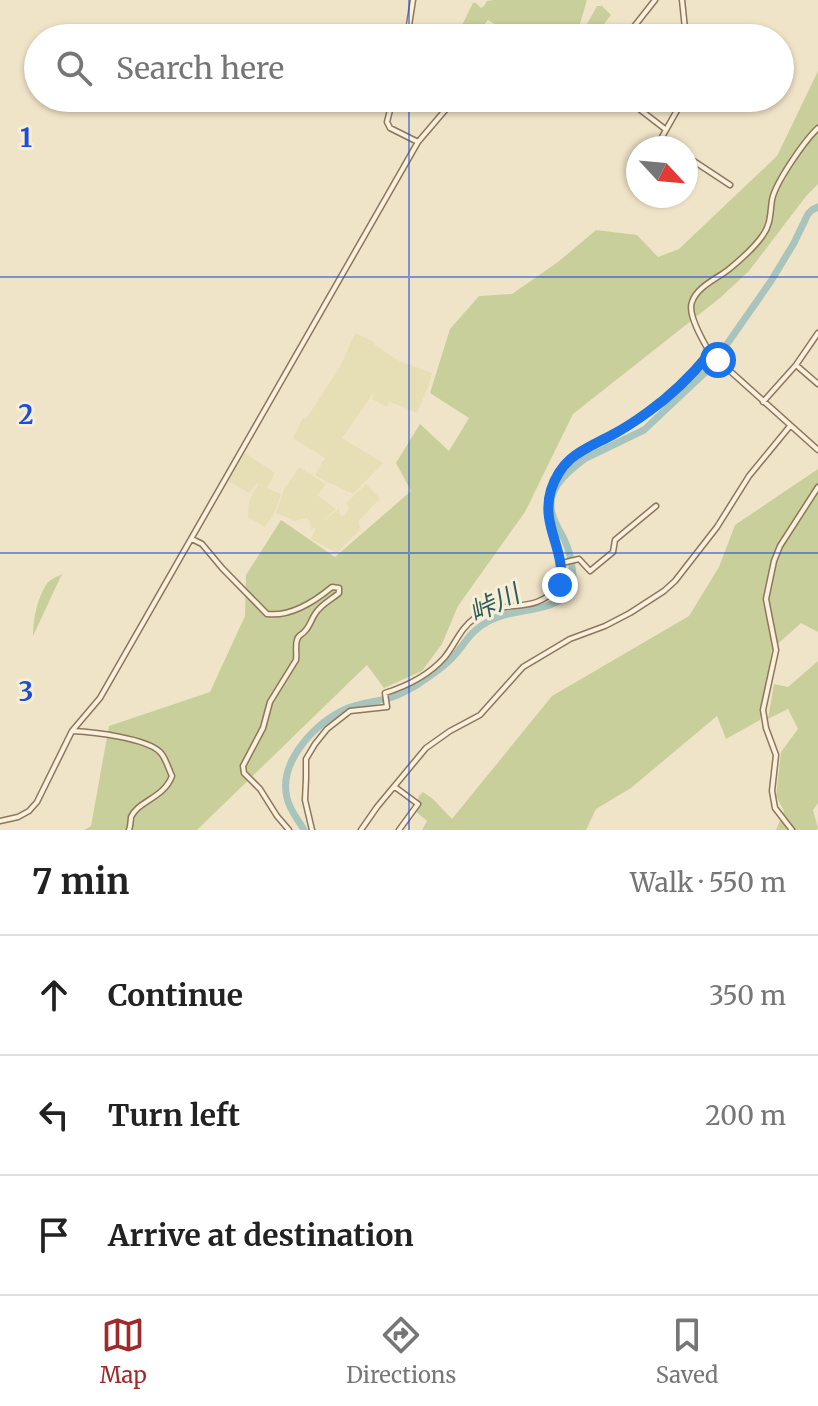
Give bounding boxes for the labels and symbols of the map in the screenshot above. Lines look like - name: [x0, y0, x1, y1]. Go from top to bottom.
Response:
- text: 1: [20, 121, 32, 154]
- north arrow: [626, 136, 698, 208]
- route start: [700, 342, 736, 378]
- text: 2: [18, 398, 34, 431]
- route end: [542, 567, 578, 603]
- water label: 峠川: [463, 575, 527, 628]
- text: 3: [19, 675, 33, 708]

